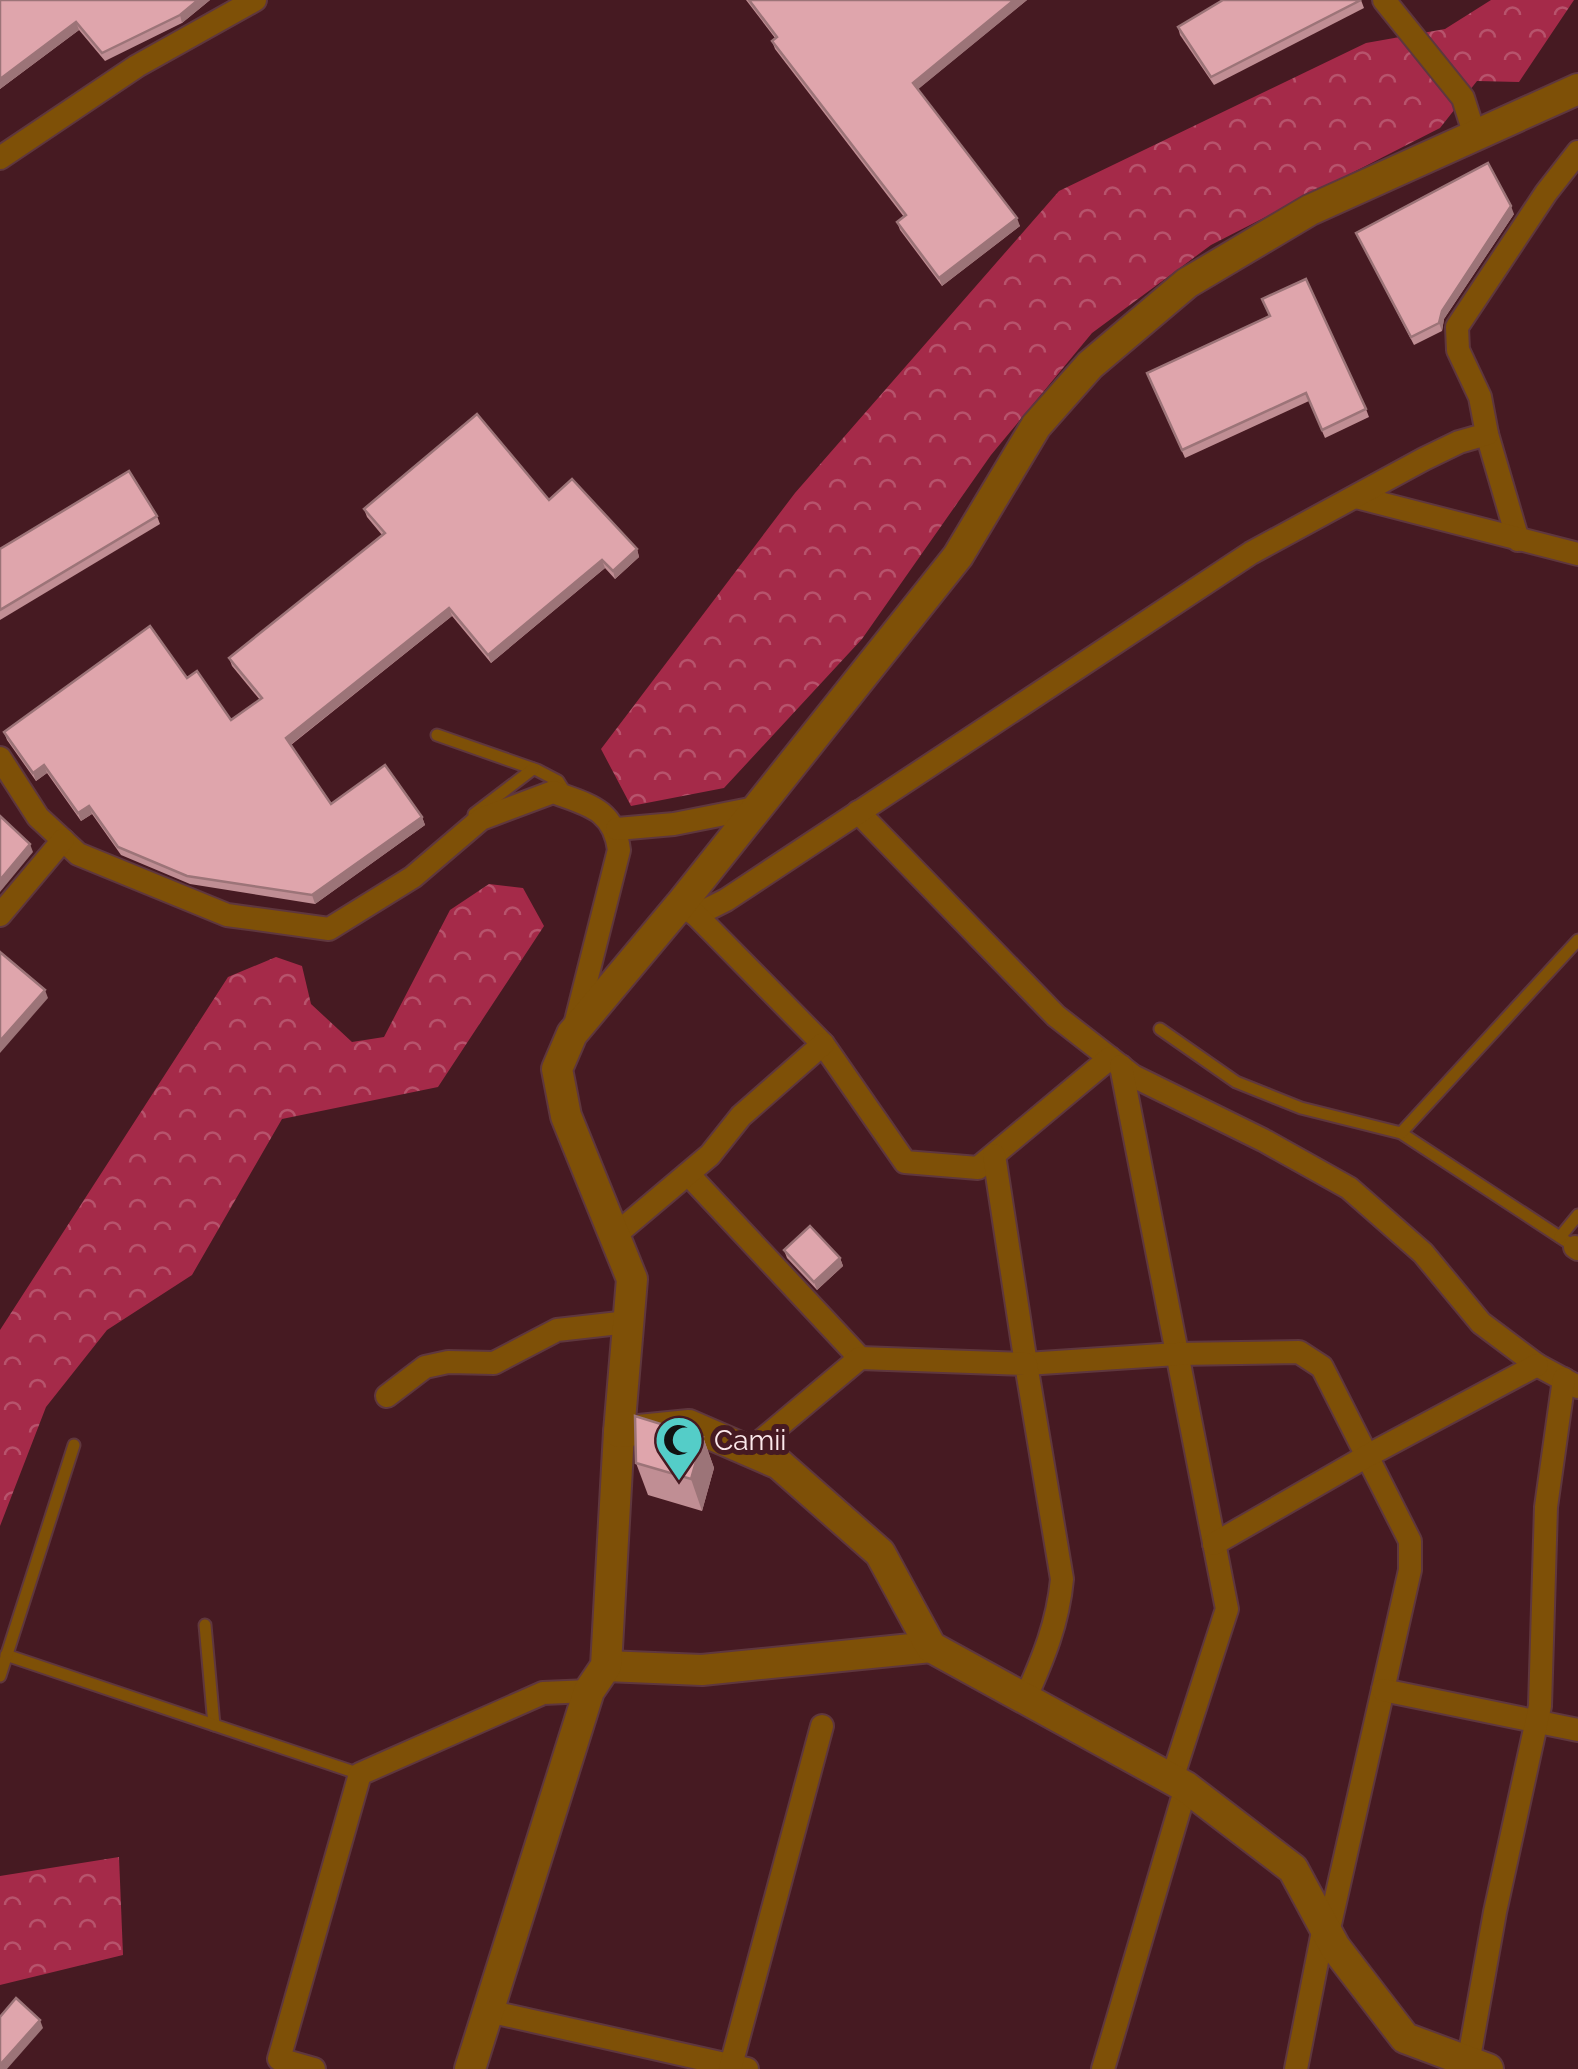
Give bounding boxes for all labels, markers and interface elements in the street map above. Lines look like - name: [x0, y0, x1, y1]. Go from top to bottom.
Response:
- mosque icon: Camii: [653, 1414, 705, 1482]
- place label: Camii: [714, 1424, 786, 1457]

